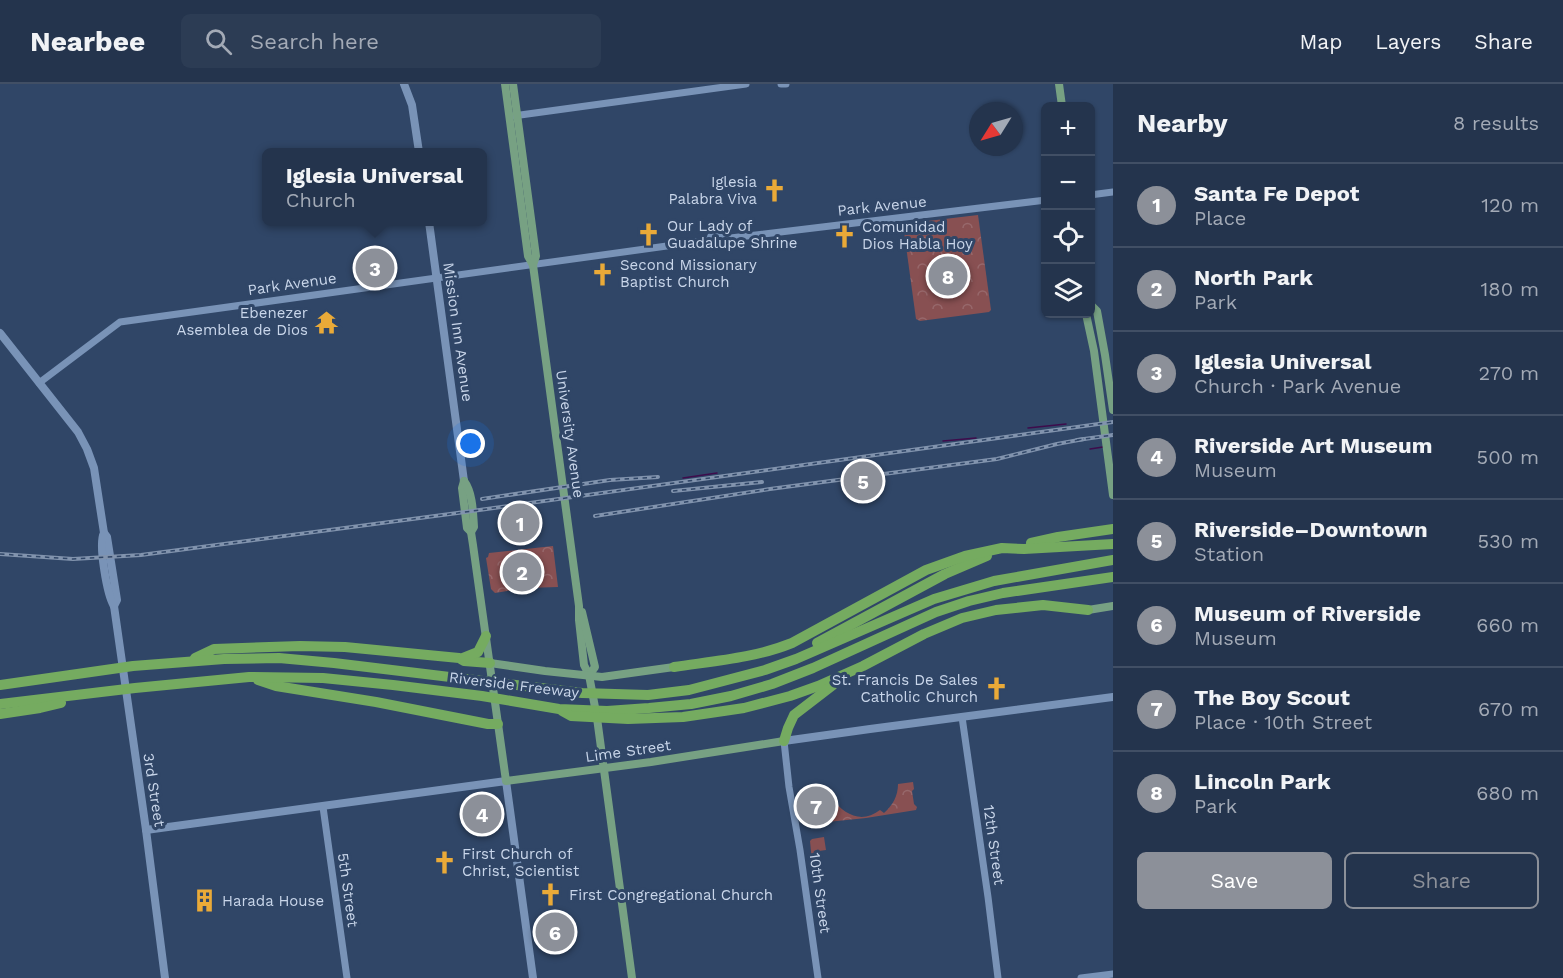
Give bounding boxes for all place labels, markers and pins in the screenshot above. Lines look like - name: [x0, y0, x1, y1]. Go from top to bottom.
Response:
- place label: Iglesia Palabra Viva: [668, 173, 758, 208]
- church icon: Iglesia Palabra Viva: [762, 178, 788, 204]
- place label: Our Lady of Guadalupe Shrine: [667, 217, 797, 252]
- place label: Comunidad Dios Habla Hoy: [862, 218, 973, 253]
- church icon: Our Lady of Guadalupe Shrine: [636, 222, 662, 248]
- church icon: Comunidad Dios Habla Hoy: [831, 223, 857, 249]
- pin: 3: [356, 246, 394, 291]
- pin: 8: [928, 254, 968, 298]
- place label: Second Missionary Baptist Church: [620, 256, 757, 291]
- church icon: Second Missionary Baptist Church: [589, 261, 615, 287]
- place label: Ebenezer Asemblea de Dios: [177, 304, 308, 339]
- temple icon: Ebenezer Asemblea de Dios: [313, 309, 339, 335]
- pin: 5: [844, 458, 882, 504]
- pin: 1: [500, 500, 540, 546]
- pin: 2: [502, 550, 542, 594]
- place label: St. Francis De Sales Catholic Church: [832, 671, 978, 706]
- church icon: St. Francis De Sales Catholic Church: [983, 676, 1009, 702]
- pin: 7: [796, 784, 836, 828]
- pin: 4: [462, 792, 502, 836]
- place label: First Church of Christ, Scientist: [462, 845, 580, 880]
- church icon: First Church of Christ, Scientist: [431, 850, 457, 876]
- church icon: First Congregational Church: [538, 882, 564, 908]
- place label: First Congregational Church: [569, 886, 773, 904]
- building icon: Harada House: [191, 888, 217, 914]
- place label: Harada House: [222, 892, 324, 910]
- pin: 6: [536, 910, 574, 954]

